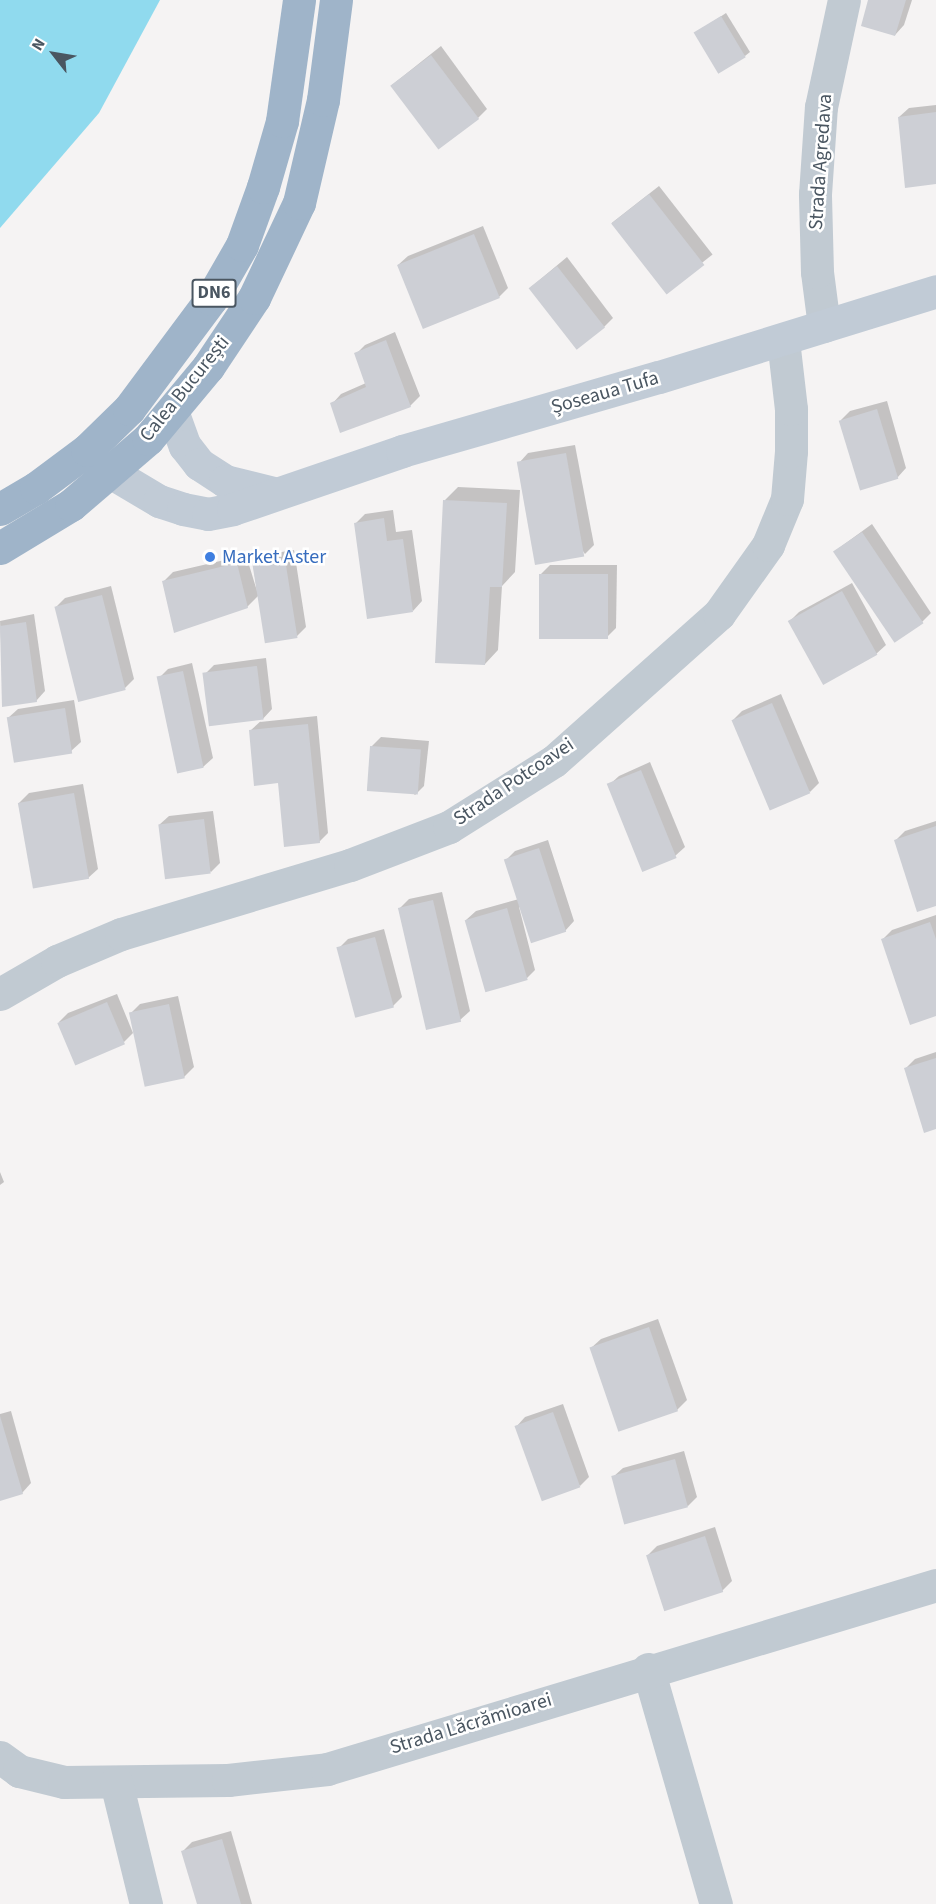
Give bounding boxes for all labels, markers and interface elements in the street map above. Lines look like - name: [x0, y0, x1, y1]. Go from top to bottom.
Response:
- north arrow: [24, 24, 84, 84]
- text: N: [26, 35, 51, 55]
- street label: Strada Agredava: [804, 93, 838, 231]
- road number: DN6: [192, 278, 236, 308]
- street label: Calea București: [135, 331, 235, 447]
- street label: Șoseaua Tufa: [548, 366, 662, 420]
- place label: Market Aster: [222, 545, 326, 569]
- marker: Market Aster: [203, 550, 217, 564]
- street label: Strada Potcoavei: [449, 733, 579, 831]
- street label: Strada Lăcrămioarei: [387, 1688, 555, 1760]

